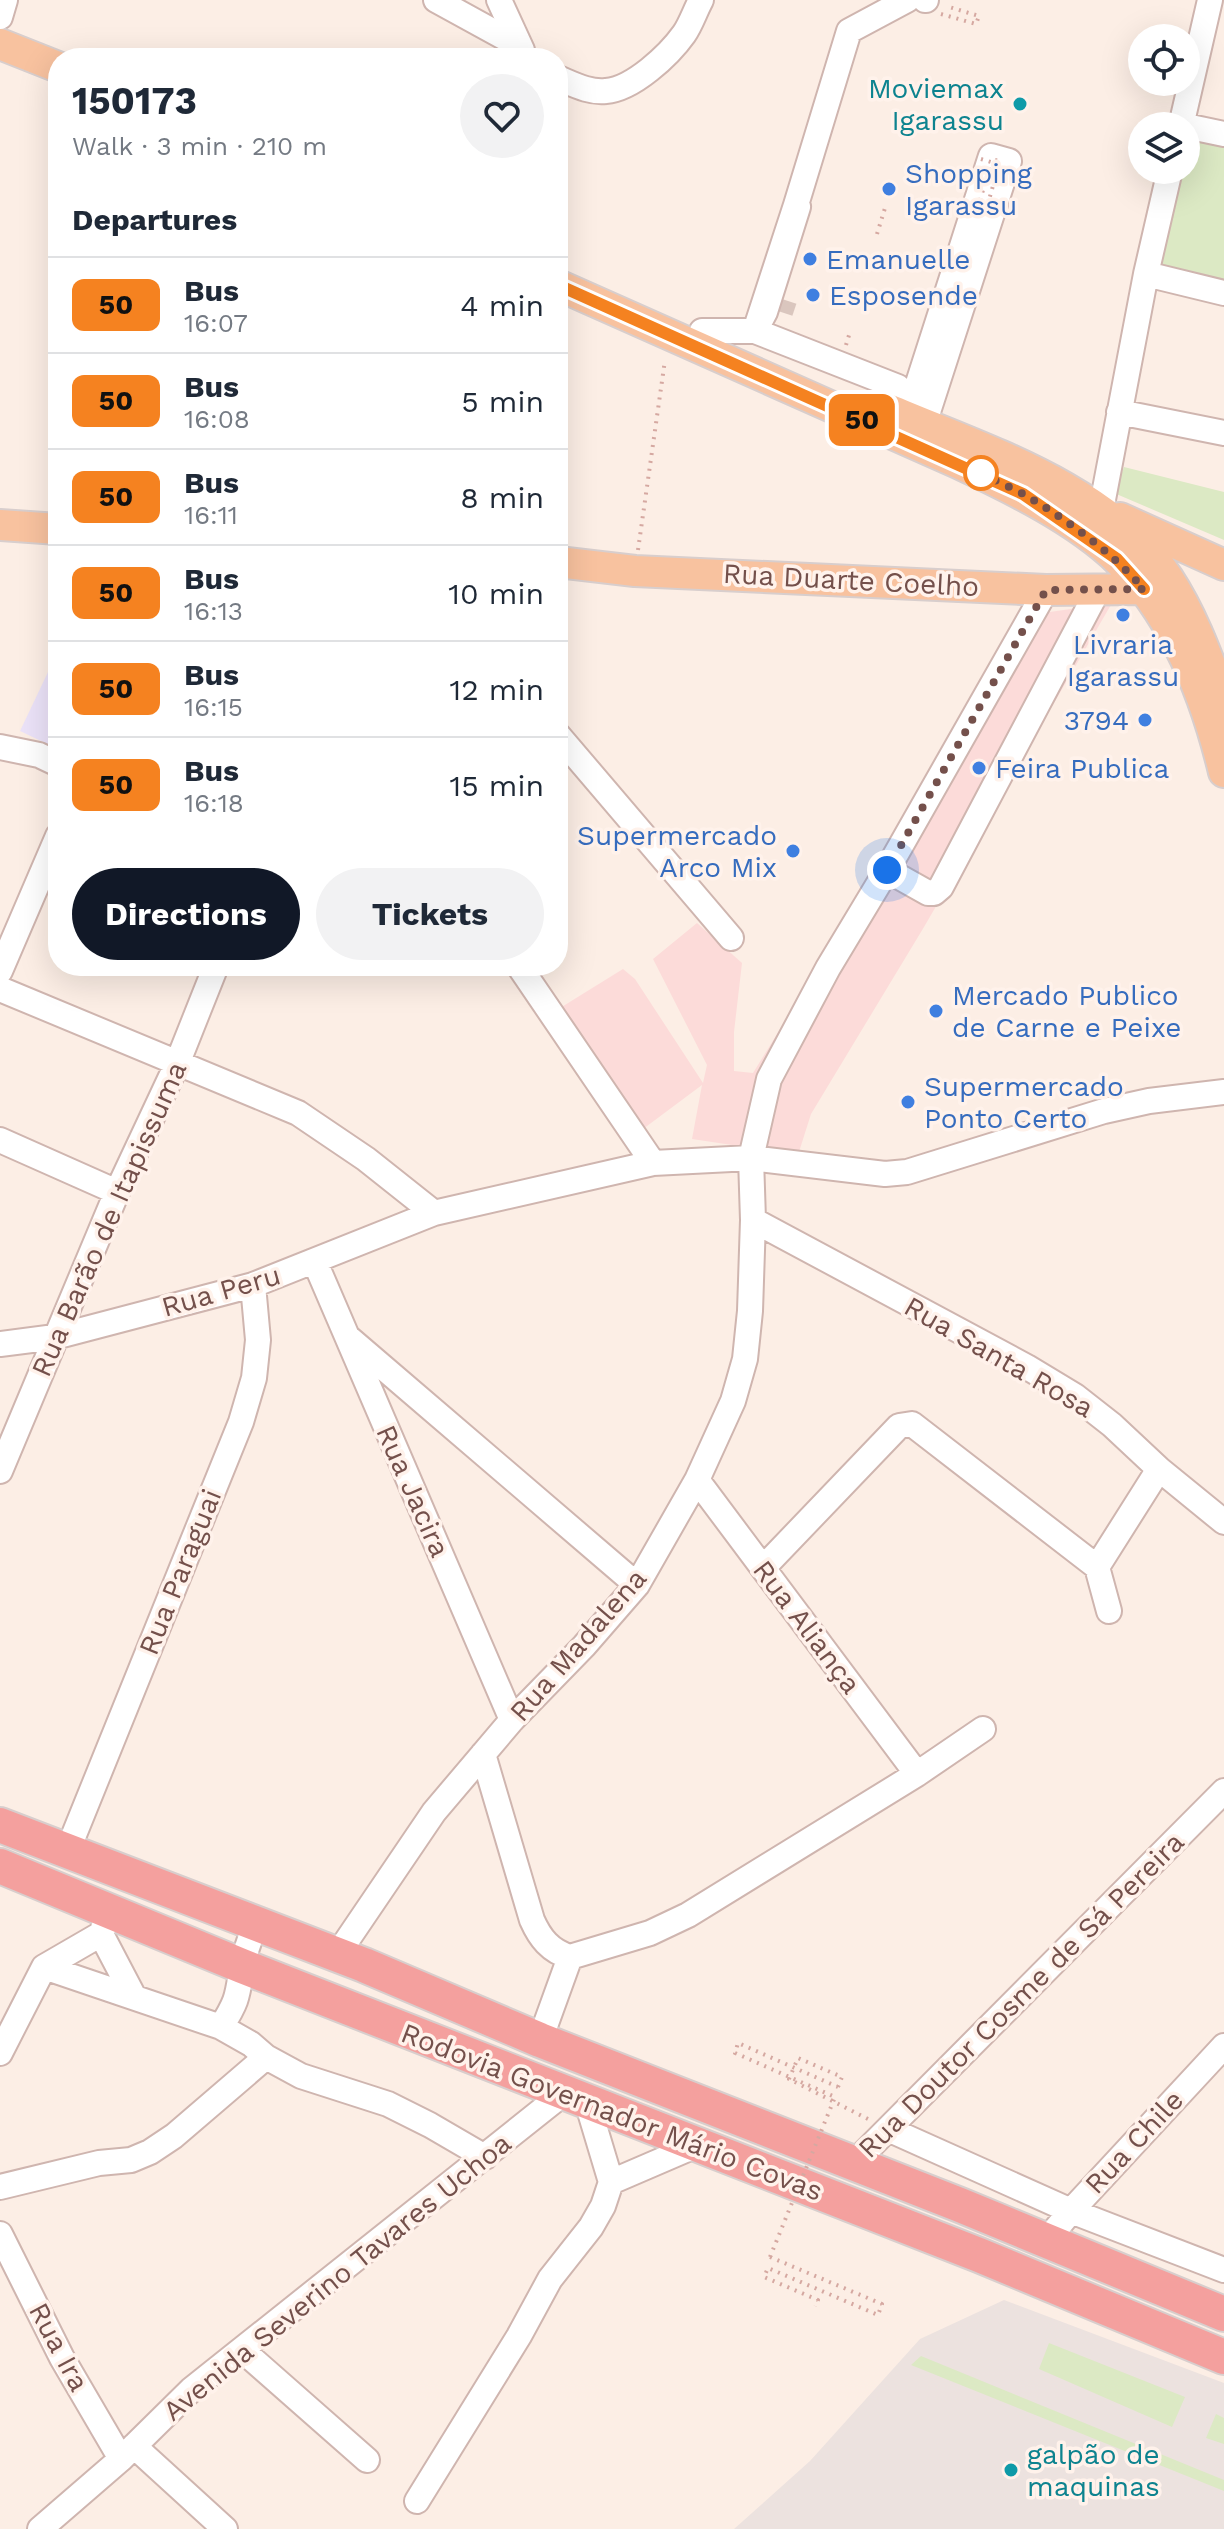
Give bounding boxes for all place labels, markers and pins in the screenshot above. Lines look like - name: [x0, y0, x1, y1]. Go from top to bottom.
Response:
- place label: Moviemax Igarassu: [868, 72, 1004, 137]
- marker: Moviemax Igarassu: [1011, 95, 1029, 113]
- place label: Shopping Igarassu: [905, 157, 1032, 222]
- marker: Shopping Igarassu: [880, 180, 898, 198]
- place label: Emanuelle: [826, 243, 970, 276]
- marker: Emanuelle: [801, 250, 819, 268]
- place label: Esposende: [829, 279, 978, 312]
- marker: Esposende: [804, 286, 822, 304]
- unlabelled marker: [964, 456, 998, 490]
- marker: Livraria Igarassu: [1114, 606, 1132, 624]
- place label: Livraria Igarassu: [1067, 628, 1179, 693]
- place label: 3794: [1064, 704, 1129, 737]
- marker: 3794: [1136, 711, 1154, 729]
- place label: Feira Publica: [995, 752, 1170, 785]
- marker: Feira Publica: [970, 759, 988, 777]
- place label: Supermercado Arco Mix: [577, 819, 777, 884]
- marker: Supermercado Arco Mix: [784, 842, 802, 860]
- place label: Mercado Publico de Carne e Peixe: [952, 979, 1181, 1044]
- marker: Mercado Publico de Carne e Peixe: [927, 1002, 945, 1020]
- place label: Supermercado Ponto Certo: [924, 1070, 1124, 1135]
- marker: Supermercado Ponto Certo: [899, 1093, 917, 1111]
- place label: galpão de maquinas: [1027, 2438, 1160, 2503]
- marker: galpão de maquinas: [1002, 2461, 1020, 2479]

